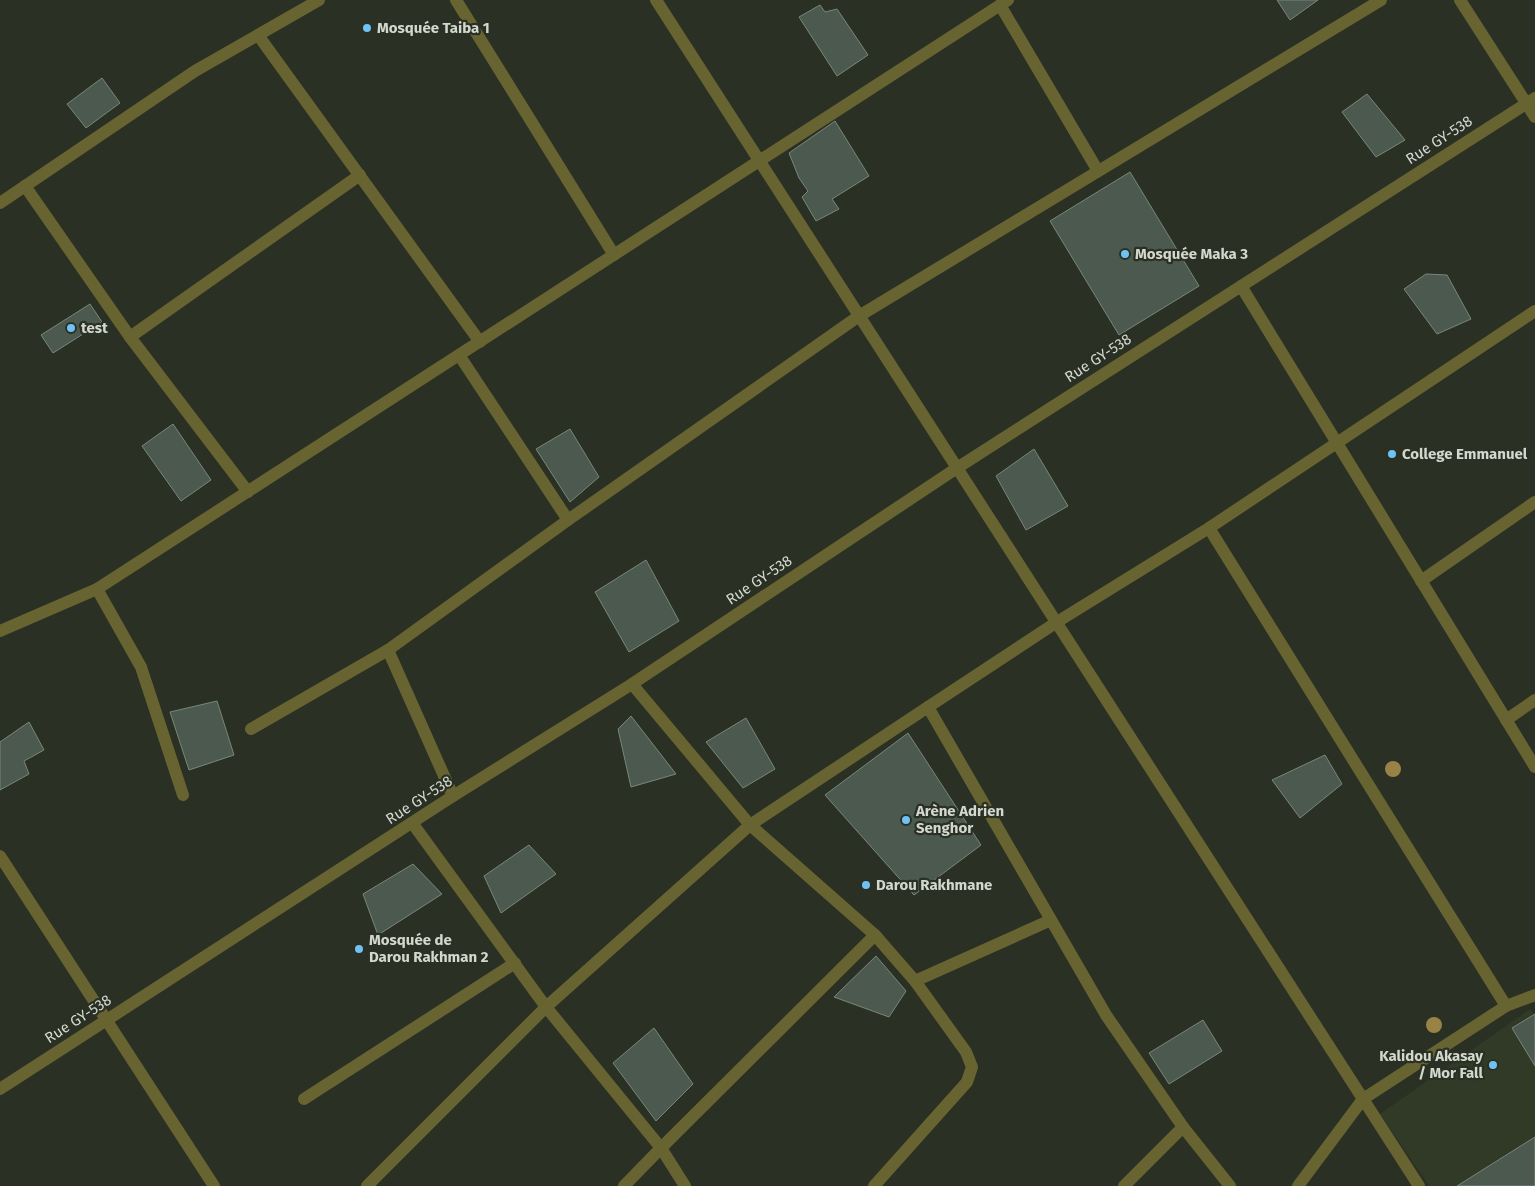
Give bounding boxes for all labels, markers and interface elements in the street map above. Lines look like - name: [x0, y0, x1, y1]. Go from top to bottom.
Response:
- place label: Mosquée Taiba 1: [377, 19, 490, 37]
- marker: Mosquée Taiba 1: [361, 22, 373, 34]
- street label: Rue GY-538: [1402, 112, 1476, 168]
- place label: Mosquée Maka 3: [1135, 245, 1248, 263]
- marker: Mosquée Maka 3: [1119, 248, 1131, 260]
- place label: test: [81, 319, 108, 337]
- marker: test: [65, 322, 77, 334]
- street label: Rue GY-538: [1061, 330, 1135, 386]
- place label: College Emmanuel: [1402, 445, 1528, 463]
- marker: College Emmanuel: [1386, 448, 1398, 460]
- street label: Rue GY-538: [723, 551, 795, 609]
- street label: Rue GY-538: [382, 772, 456, 828]
- place label: Arène Adrien Senghor: [915, 802, 1004, 837]
- marker: Arène Adrien Senghor: [900, 814, 912, 826]
- place label: Darou Rakhmane: [876, 876, 992, 894]
- marker: Darou Rakhmane: [860, 879, 872, 891]
- place label: Mosquée de Darou Rakhman 2: [369, 931, 489, 966]
- marker: Mosquée de Darou Rakhman 2: [353, 943, 365, 955]
- street label: Rue GY-538: [41, 991, 115, 1047]
- place label: Kalidou Akasay / Mor Fall: [1379, 1047, 1484, 1082]
- marker: Kalidou Akasay / Mor Fall: [1487, 1059, 1499, 1071]

